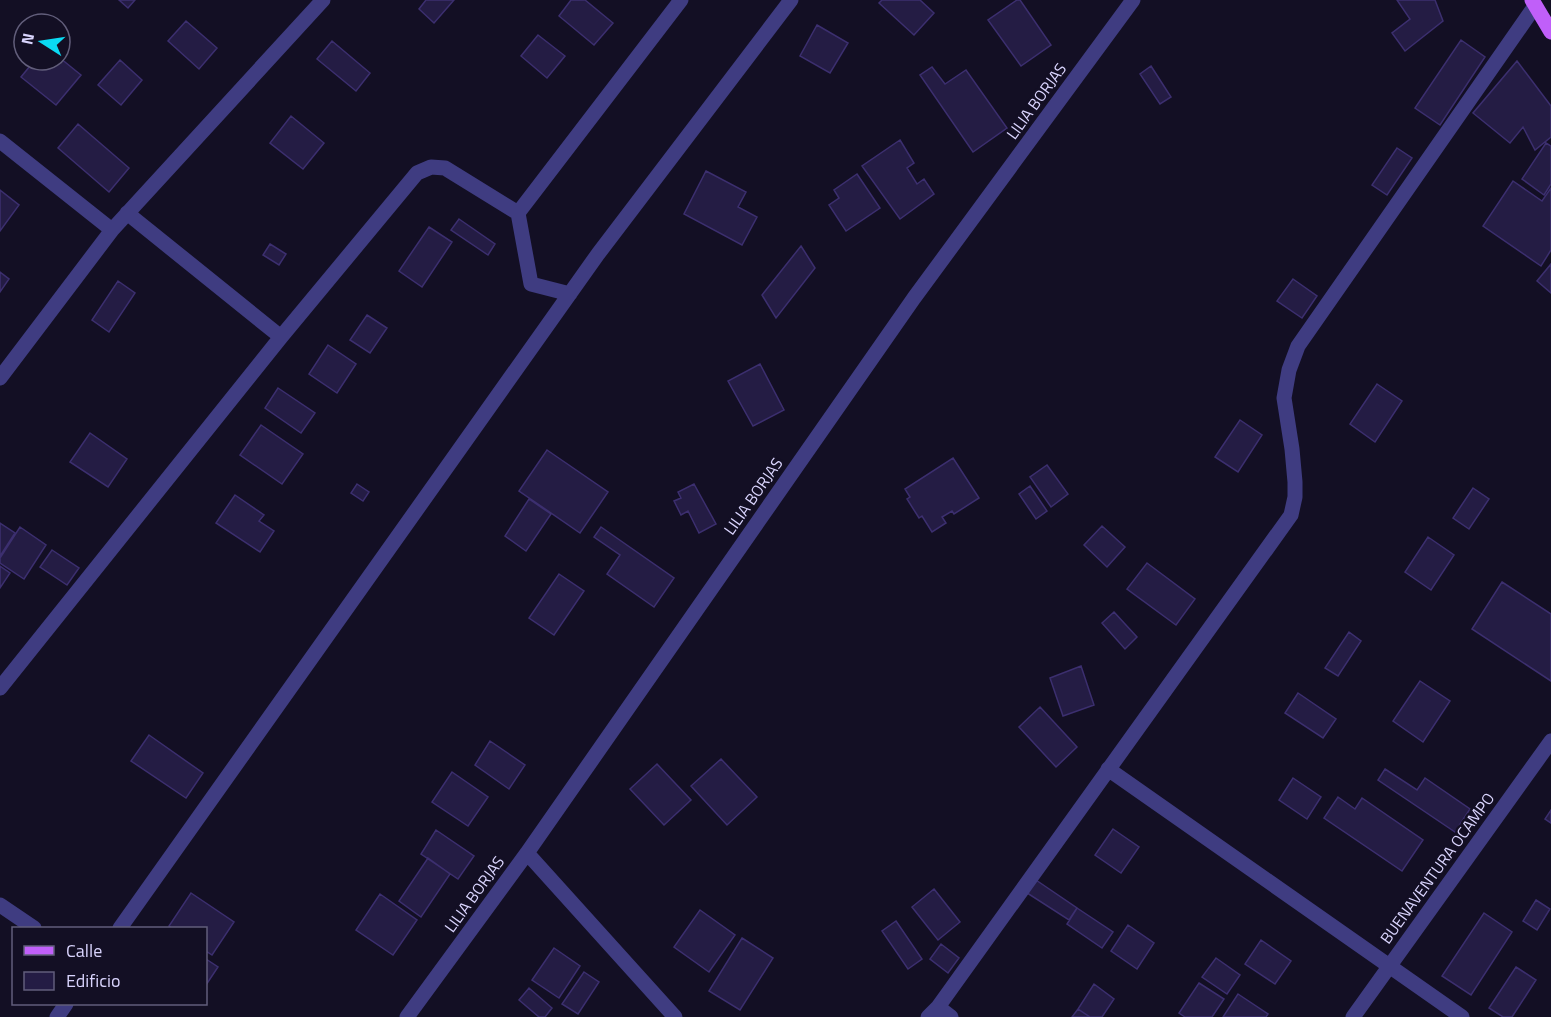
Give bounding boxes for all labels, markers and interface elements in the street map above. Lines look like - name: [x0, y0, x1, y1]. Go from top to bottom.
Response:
- north arrow: [12, 12, 72, 72]
- text: N: [14, 31, 40, 47]
- street label: LILIA BORJAS: [1000, 58, 1072, 144]
- street label: LILIA BORJAS: [718, 453, 788, 539]
- street label: BUENAVENTURA OCAMPO: [1374, 787, 1500, 949]
- street label: LILIA BORJAS: [438, 851, 510, 937]
- legend: [12, 927, 207, 1005]
- text: Calle: [66, 937, 102, 964]
- text: Edificio: [66, 967, 120, 994]

